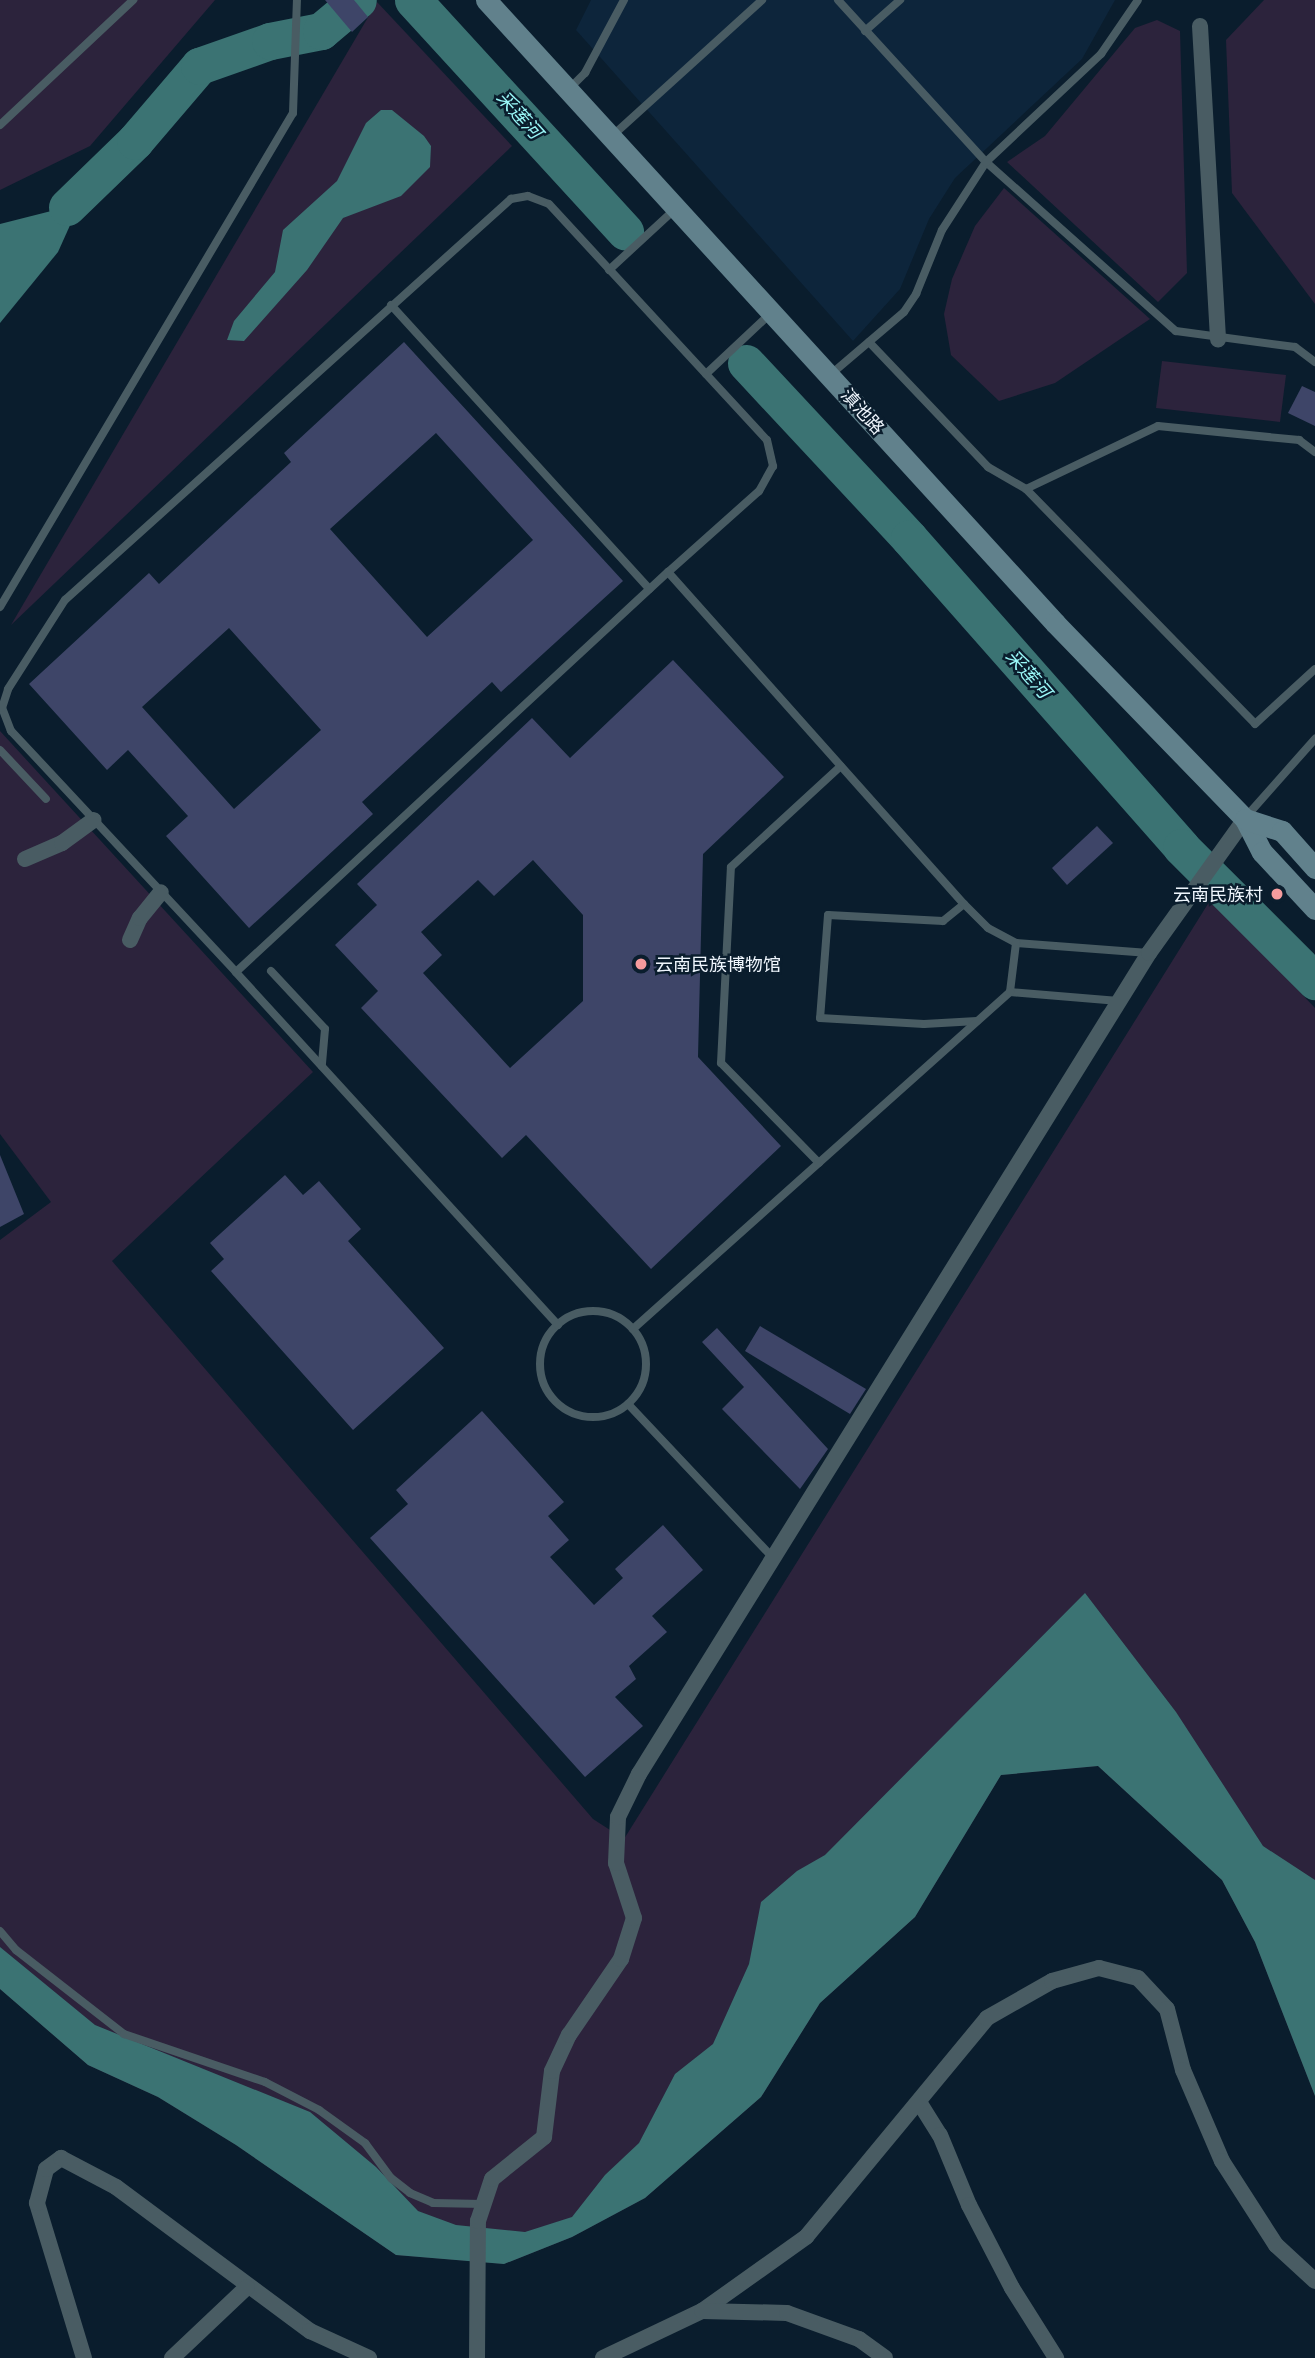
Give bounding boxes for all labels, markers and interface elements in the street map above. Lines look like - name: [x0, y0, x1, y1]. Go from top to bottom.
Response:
- water label: 采莲河: [491, 86, 547, 144]
- street label: 滇池路: [837, 384, 889, 438]
- water label: 采莲河: [1001, 645, 1055, 703]
- place label: 云南民族村: [1173, 883, 1263, 905]
- marker: 云南民族村: [1269, 886, 1285, 902]
- place label: 云南民族博物馆: [655, 953, 781, 975]
- marker: 云南民族博物馆: [633, 956, 649, 972]

